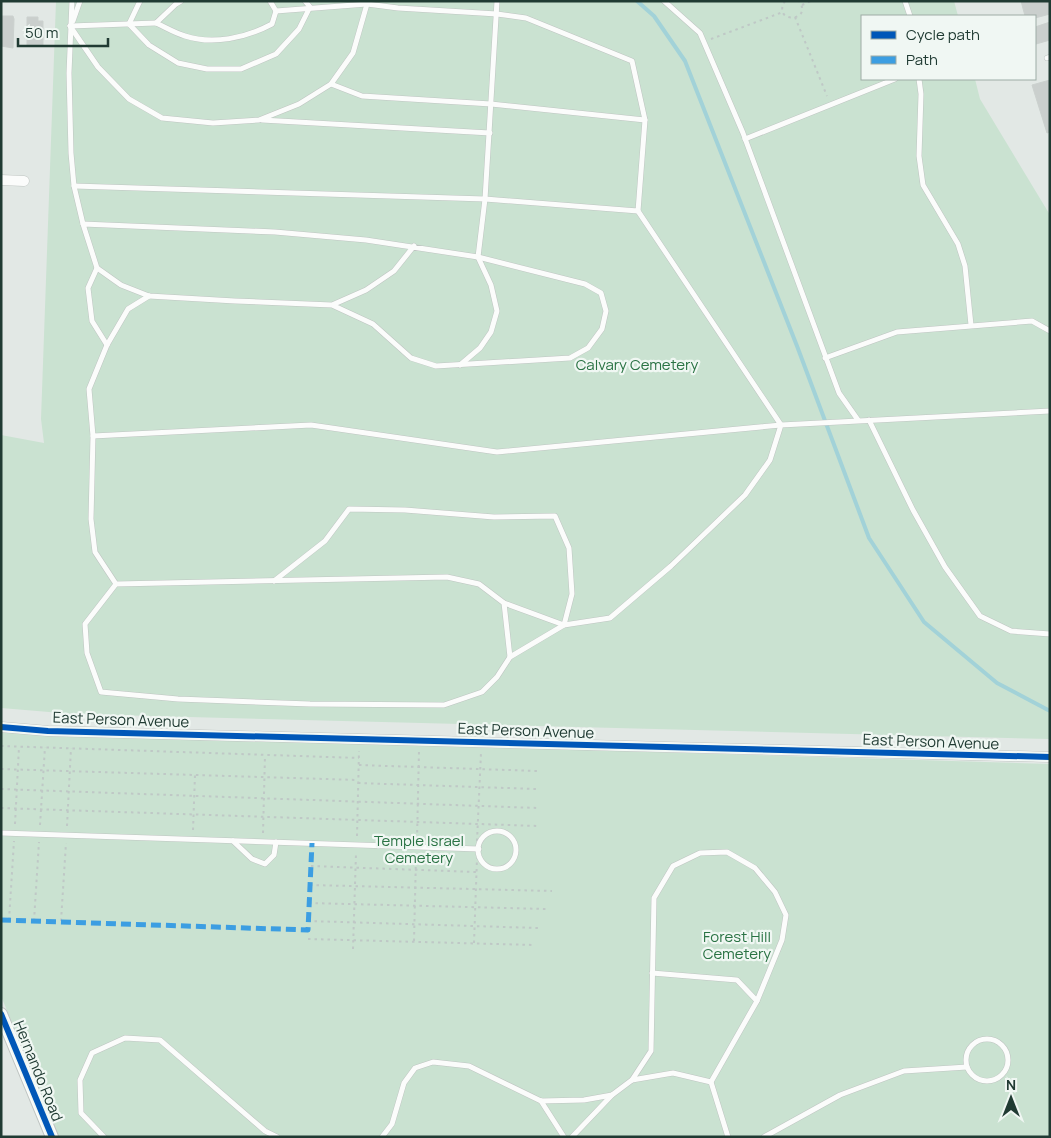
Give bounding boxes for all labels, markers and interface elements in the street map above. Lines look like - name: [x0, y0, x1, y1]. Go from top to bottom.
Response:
- scale bar: [18, 15, 108, 47]
- legend: [861, 15, 1036, 80]
- text: 50 m: [25, 22, 59, 43]
- text: Cycle path: [906, 24, 980, 45]
- text: Path: [906, 49, 938, 70]
- park label: Calvary Cemetery: [576, 354, 698, 375]
- street label: East Person Avenue: [52, 707, 190, 732]
- street label: East Person Avenue: [457, 718, 595, 743]
- street label: East Person Avenue: [862, 729, 1000, 754]
- park label: Temple Israel Cemetery: [374, 830, 464, 868]
- park label: Forest Hill Cemetery: [703, 926, 771, 964]
- street label: Hernando Road: [9, 1017, 68, 1124]
- north arrow: [986, 1073, 1036, 1123]
- text: N: [1006, 1075, 1016, 1094]

